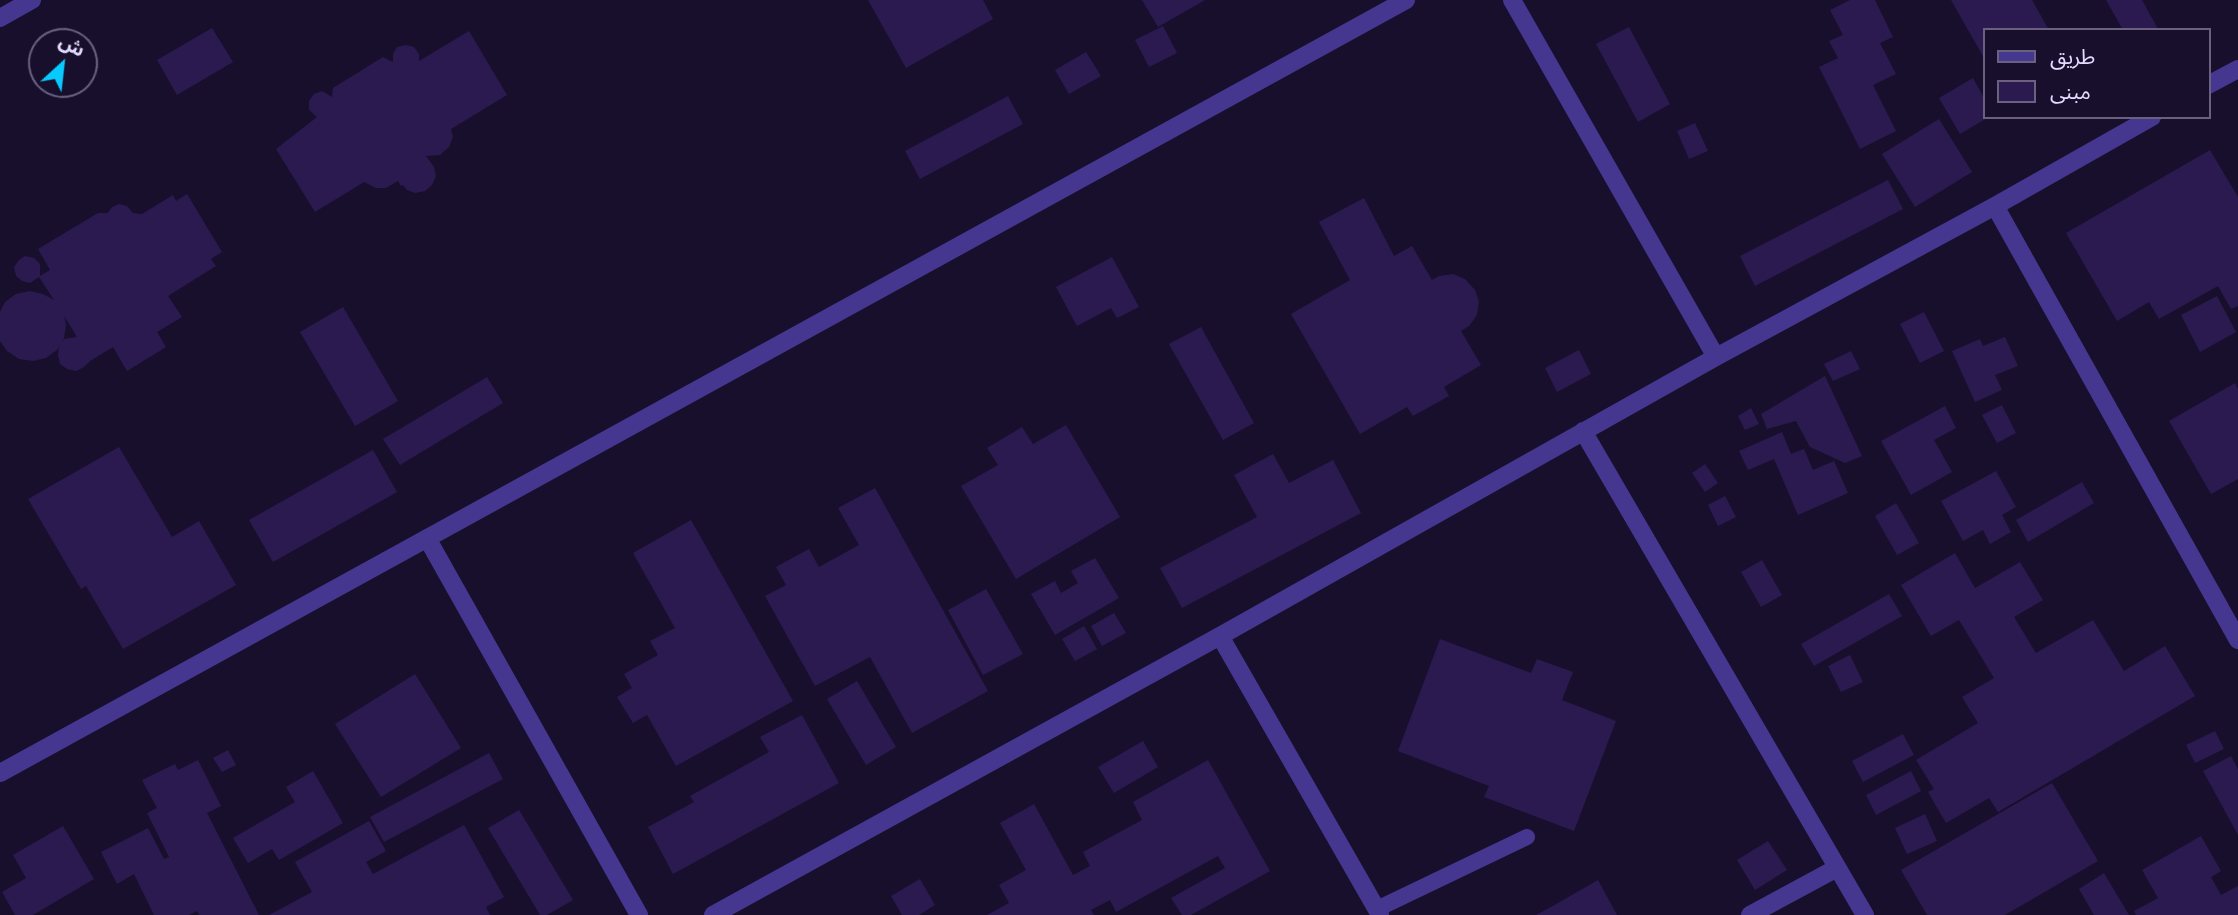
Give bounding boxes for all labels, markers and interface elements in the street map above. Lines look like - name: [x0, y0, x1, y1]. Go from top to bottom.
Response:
- north arrow: [28, 28, 98, 98]
- legend: [1982, 28, 2210, 119]
- text: ش: [55, 29, 89, 62]
- text: طريق: [2050, 44, 2095, 69]
- text: مبنى: [2050, 79, 2091, 104]

